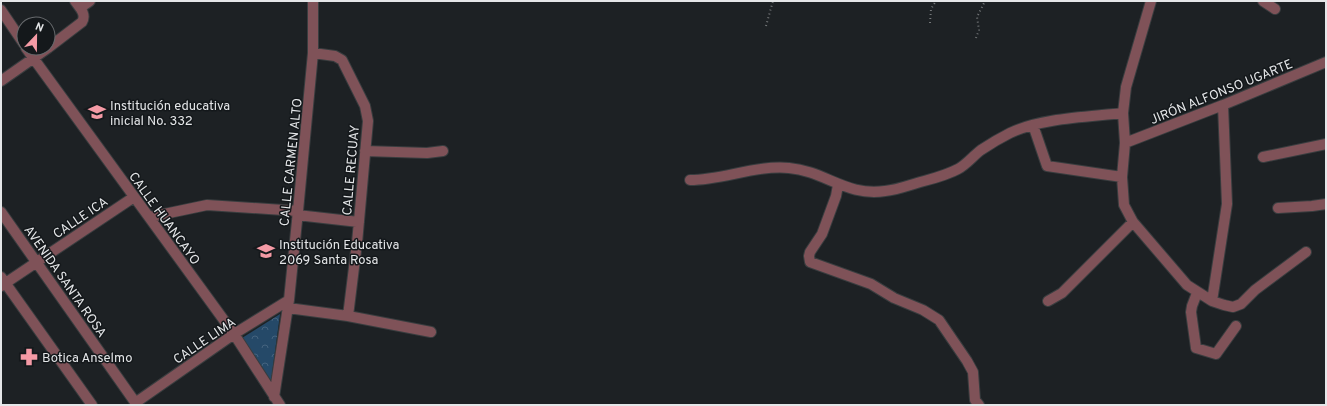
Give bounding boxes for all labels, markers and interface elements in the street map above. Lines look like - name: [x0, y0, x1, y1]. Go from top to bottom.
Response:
- north arrow: [16, 16, 56, 56]
- text: N: [33, 20, 46, 36]
- street label: JIRÓN ALFONSO UGARTE: [1147, 55, 1295, 129]
- street label: CALLE CARMEN ALTO: [277, 97, 307, 227]
- place label: Institución educativa inicial No. 332: [110, 99, 230, 130]
- school or university icon: Institución educativa inicial No. 332: [87, 102, 107, 122]
- street label: CALLE RECUAY: [340, 124, 364, 216]
- street label: CALLE HUANCAYO: [124, 170, 202, 269]
- street label: CALLE ICA: [51, 194, 112, 243]
- street label: AVENIDA SANTA ROSA: [20, 223, 109, 341]
- place label: Institución Educativa 2069 Santa Rosa: [279, 238, 399, 269]
- school or university icon: Institución Educativa 2069 Santa Rosa: [256, 241, 276, 261]
- street label: CALLE LIMA: [171, 315, 240, 368]
- pharmacy icon: Botica Anselmo: [19, 347, 39, 367]
- place label: Botica Anselmo: [42, 351, 132, 367]

